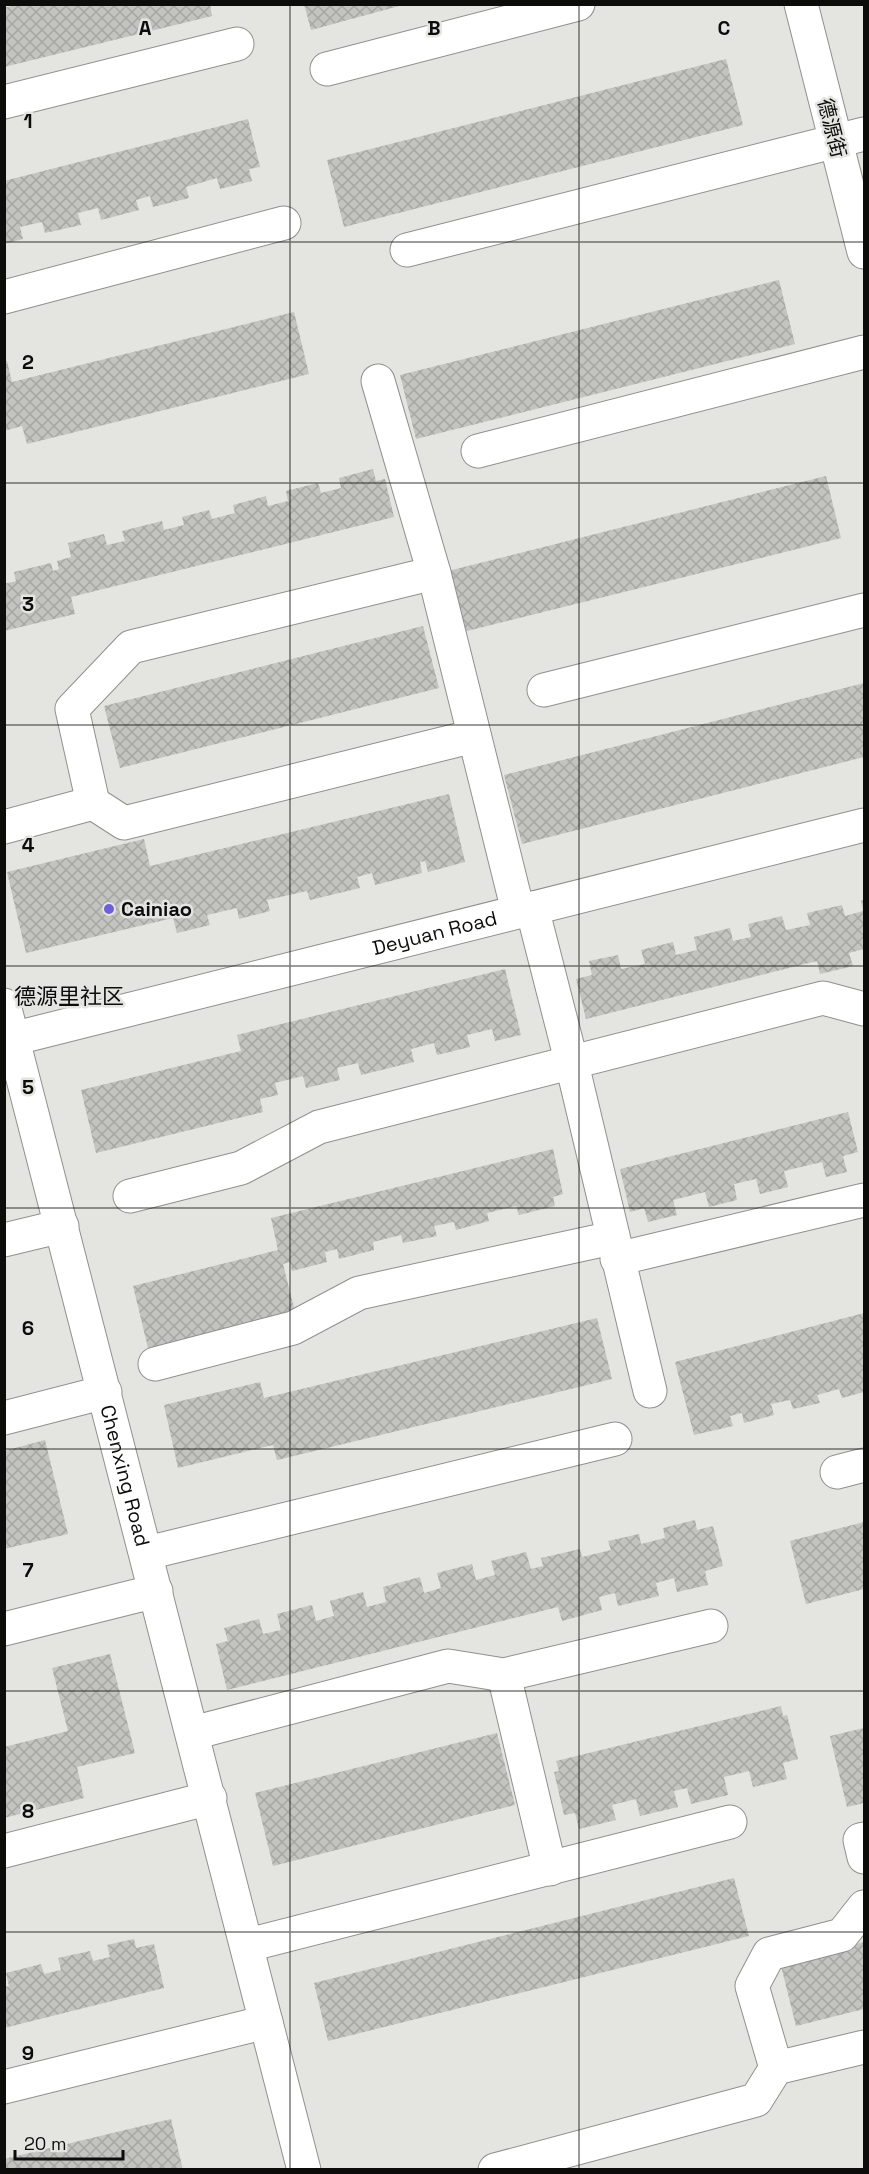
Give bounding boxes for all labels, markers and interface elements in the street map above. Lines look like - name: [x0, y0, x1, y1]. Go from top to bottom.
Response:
- text: A: [139, 15, 152, 41]
- text: B: [427, 15, 441, 41]
- text: C: [718, 15, 731, 41]
- street label: 德源街: [812, 96, 852, 160]
- text: 1: [23, 108, 33, 134]
- text: 2: [22, 349, 34, 375]
- text: 3: [22, 591, 34, 617]
- text: 4: [22, 832, 35, 858]
- place label: Cainiao: [121, 896, 192, 922]
- marker: Cainiao: [102, 902, 116, 916]
- street label: Deyuan Road: [370, 905, 500, 961]
- district label: 德源里社区: [14, 982, 124, 1010]
- text: 5: [22, 1074, 34, 1100]
- text: 6: [22, 1315, 34, 1341]
- street label: Chenxing Road: [94, 1402, 156, 1549]
- text: 7: [22, 1557, 34, 1583]
- text: 8: [22, 1798, 34, 1824]
- text: 9: [22, 2040, 34, 2066]
- scale bar: [15, 2123, 123, 2161]
- text: 20 m: [24, 2132, 67, 2155]

